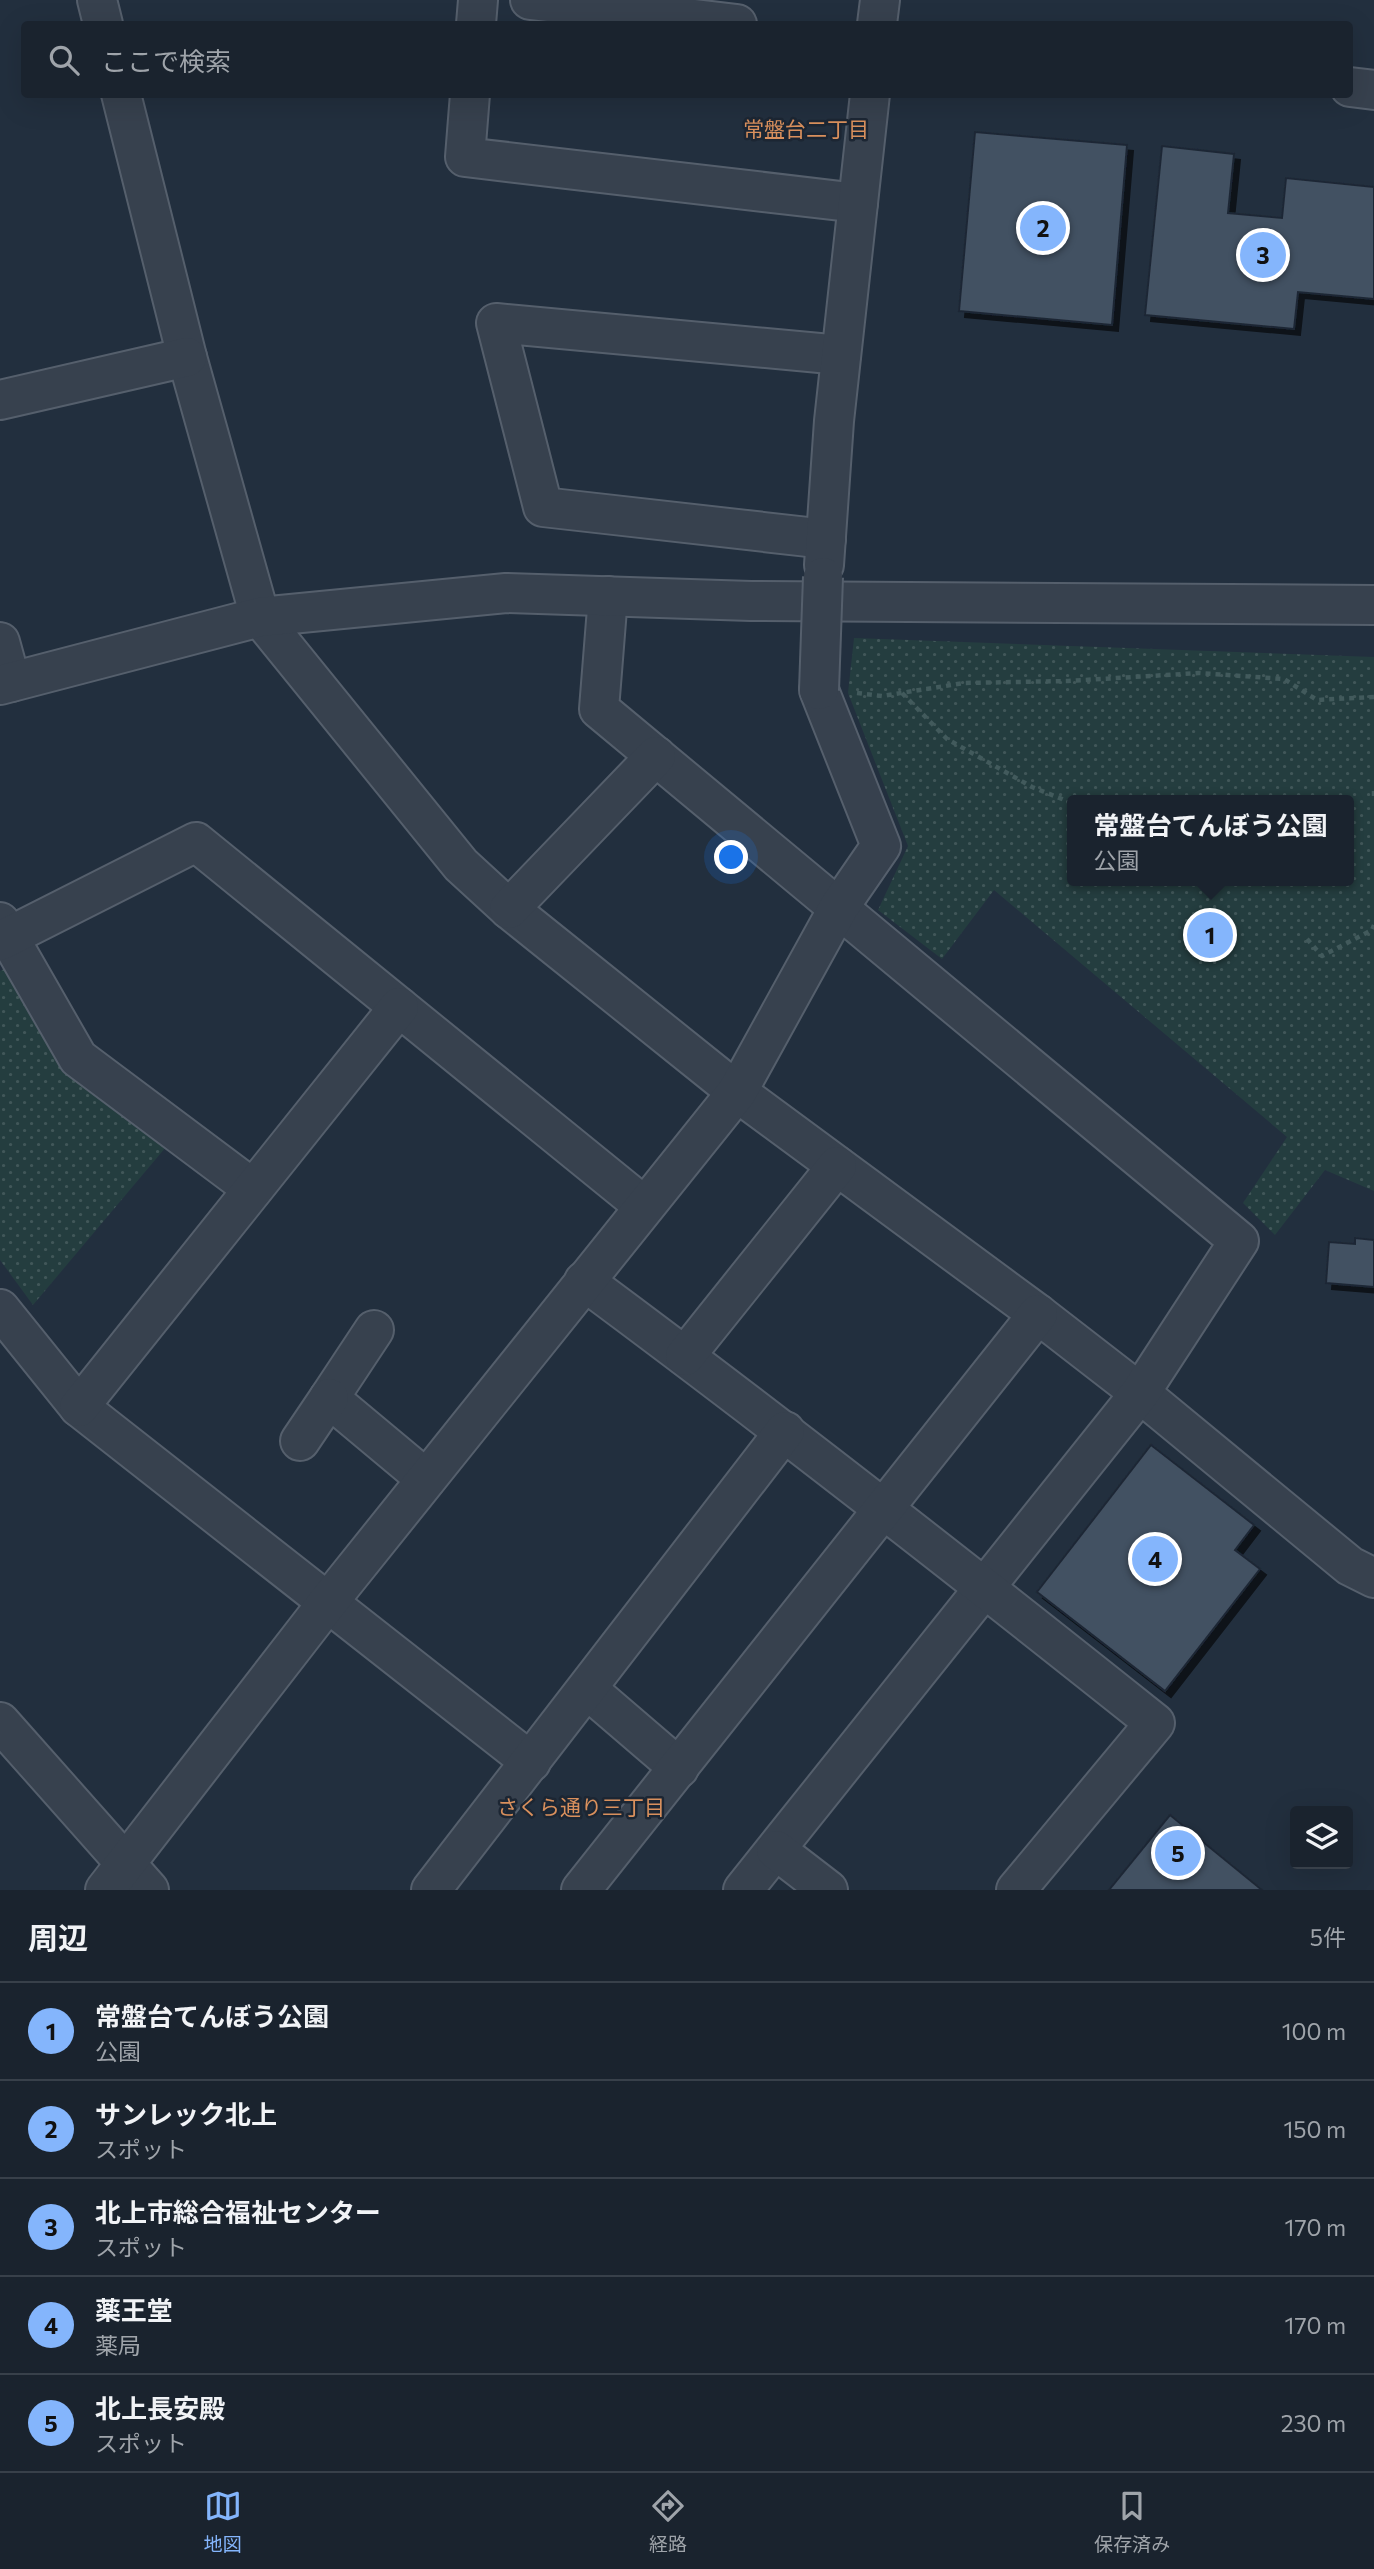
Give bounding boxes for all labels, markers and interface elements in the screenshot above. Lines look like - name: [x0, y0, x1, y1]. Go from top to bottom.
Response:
- search box: [21, 21, 1353, 98]
- icon: search: [45, 41, 83, 79]
- text: ここで検索: [101, 45, 231, 76]
- district label: 常盤台二丁目: [743, 116, 869, 141]
- pin: 2: [1020, 202, 1066, 254]
- pin: 3: [1240, 229, 1286, 281]
- popup: [1067, 795, 1354, 886]
- text: 常盤台てんぼう公園: [1093, 809, 1328, 840]
- your location: [714, 840, 748, 874]
- text: 公園: [1093, 846, 1139, 874]
- pin: 1: [1187, 909, 1233, 961]
- pin: 4: [1132, 1533, 1178, 1585]
- district label: さくら通り三丁目: [497, 1794, 665, 1819]
- map controls: [1290, 1806, 1353, 1869]
- button: layers: [1290, 1806, 1353, 1869]
- pin: 5: [1155, 1827, 1201, 1879]
- text: 周辺: [28, 1918, 88, 1955]
- text: 5件: [1310, 1923, 1346, 1951]
- text: 常盤台てんぼう公園: [95, 2000, 329, 2031]
- text: 1: [46, 2017, 56, 2045]
- text: 100 m: [1282, 2017, 1346, 2045]
- text: 公園: [95, 2037, 141, 2065]
- text: サンレック北上: [95, 2098, 277, 2129]
- text: 2: [44, 2115, 58, 2143]
- text: 150 m: [1283, 2115, 1346, 2143]
- text: スポット: [95, 2135, 187, 2163]
- text: 北上市総合福祉センター: [95, 2196, 381, 2227]
- text: 3: [44, 2213, 58, 2241]
- text: 170 m: [1285, 2213, 1346, 2241]
- text: スポット: [95, 2233, 187, 2261]
- text: 薬王堂: [95, 2294, 173, 2325]
- text: 4: [44, 2311, 58, 2339]
- text: 170 m: [1285, 2311, 1346, 2339]
- text: 薬局: [95, 2331, 141, 2359]
- text: 北上長安殿: [95, 2392, 225, 2423]
- text: 5: [44, 2409, 58, 2437]
- text: 230 m: [1281, 2409, 1346, 2437]
- text: スポット: [95, 2429, 187, 2457]
- tab: 地図: [204, 2487, 242, 2556]
- tab: 経路: [649, 2487, 687, 2556]
- tab: 保存済み: [1094, 2487, 1170, 2556]

